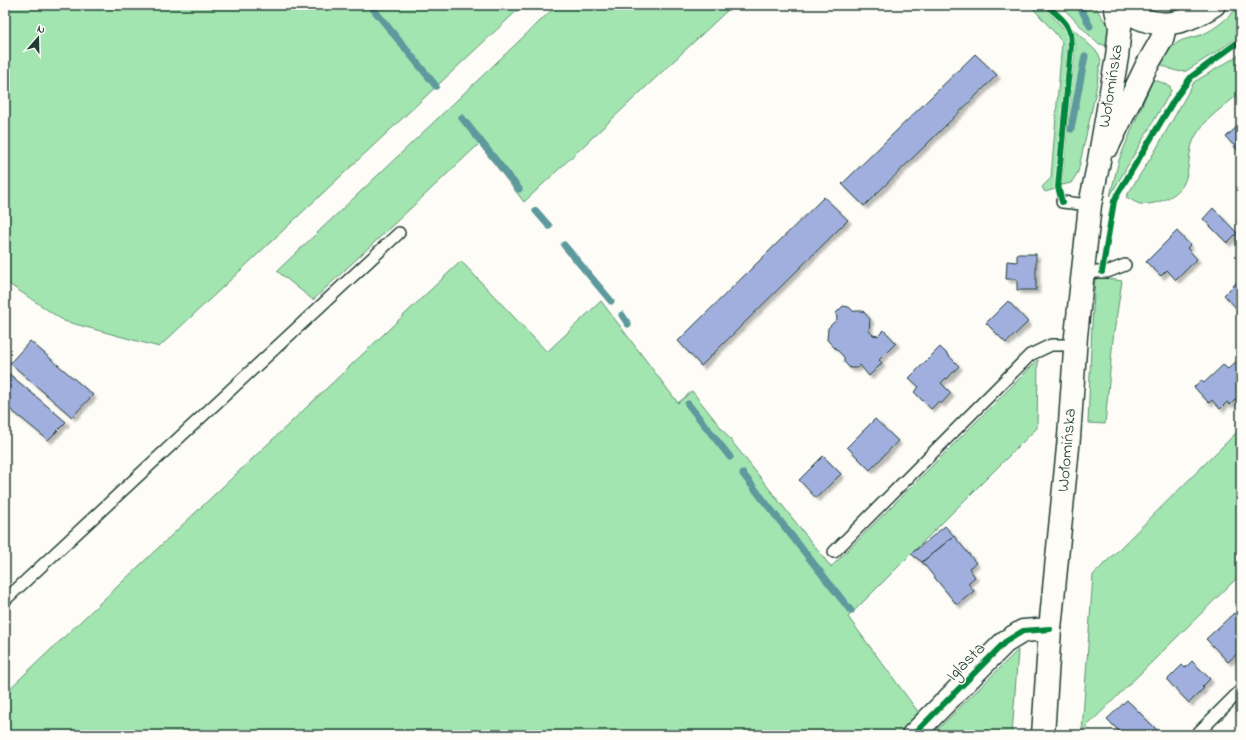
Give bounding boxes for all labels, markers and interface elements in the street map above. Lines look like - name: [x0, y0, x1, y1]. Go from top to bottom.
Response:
- north arrow: [18, 18, 58, 58]
- text: N: [35, 21, 47, 38]
- street label: Wołomińska: [1092, 42, 1130, 130]
- street label: Wołomińska: [1051, 407, 1083, 493]
- street label: Iglasta: [941, 637, 993, 689]

